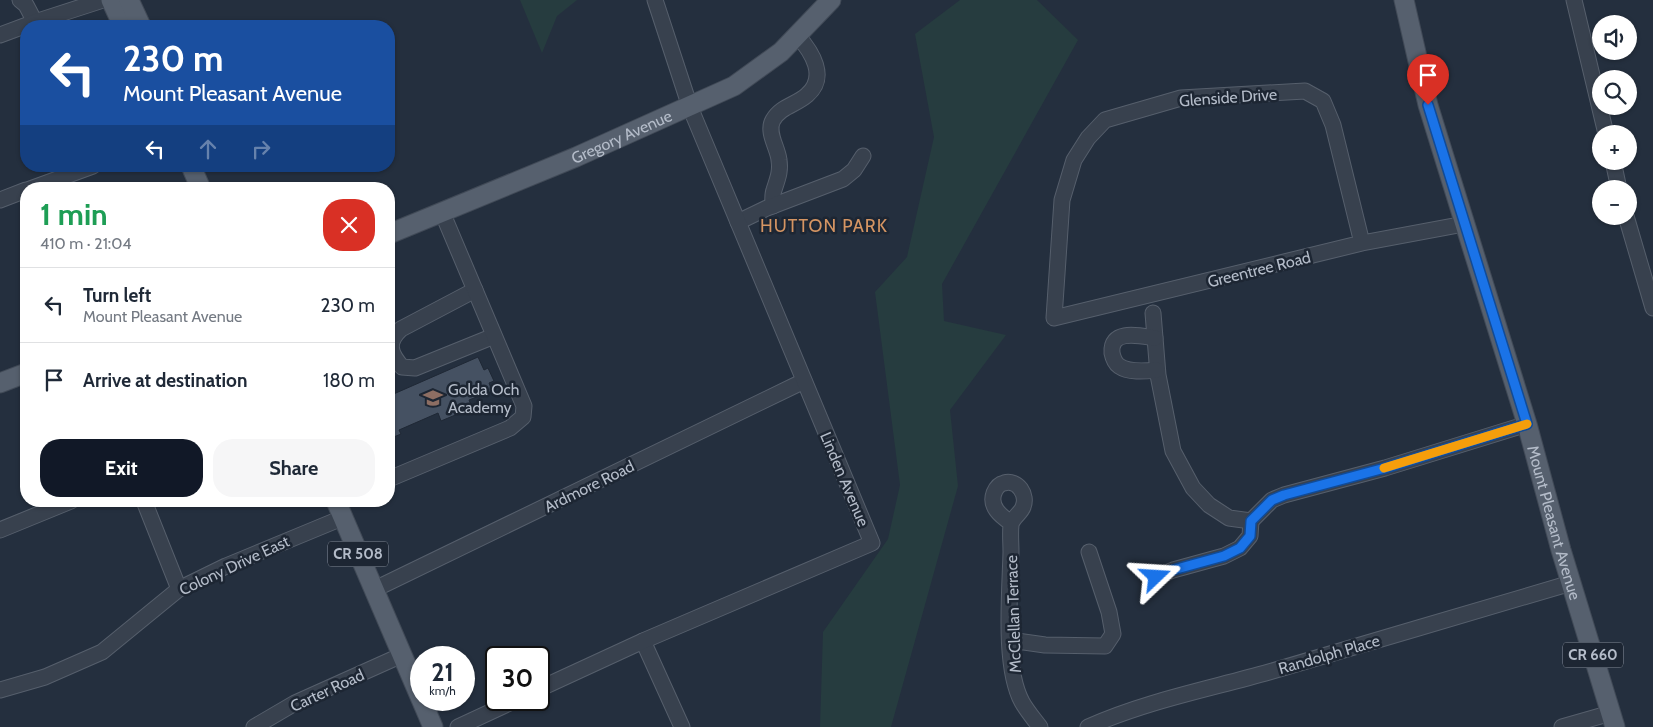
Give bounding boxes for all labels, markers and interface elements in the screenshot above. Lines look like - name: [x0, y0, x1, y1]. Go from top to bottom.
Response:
- map controls: [1592, 15, 1637, 225]
- button: sound: [1592, 15, 1637, 60]
- text: 230 m: [123, 37, 223, 80]
- icon: left: [40, 40, 105, 105]
- pin: [1407, 54, 1449, 105]
- icon: arrive: [1414, 61, 1442, 89]
- button: search: [1592, 70, 1637, 115]
- text: Mount Pleasant Avenue: [123, 80, 342, 107]
- street label: Glenside Drive: [1178, 85, 1278, 110]
- street label: Gregory Avenue: [568, 106, 675, 168]
- button: +: [1592, 125, 1637, 170]
- icon: left: [141, 135, 169, 163]
- icon: ahead: [194, 135, 222, 163]
- icon: right: [247, 135, 275, 163]
- button: −: [1592, 180, 1637, 225]
- text: 1 min: [40, 196, 108, 233]
- button: close: [323, 199, 375, 251]
- district label: HUTTON PARK: [760, 215, 888, 237]
- text: 410 m · 21:04: [40, 234, 132, 253]
- street label: Greentree Road: [1206, 247, 1313, 291]
- text: Turn left: [83, 284, 151, 307]
- icon: left: [40, 291, 68, 319]
- text: 230 m: [321, 294, 375, 317]
- text: Mount Pleasant Avenue: [83, 307, 242, 326]
- icon: arrive: [40, 366, 68, 394]
- text: Arrive at destination: [83, 369, 247, 392]
- text: 180 m: [323, 369, 375, 392]
- place label: Golda Och Academy: [448, 380, 520, 417]
- school or university icon: Golda Och Academy: [422, 387, 444, 409]
- street label: Linden Avenue: [816, 429, 873, 529]
- button: Exit: [40, 439, 203, 497]
- button: Share: [213, 439, 375, 497]
- street label: Mount Pleasant Avenue: [1523, 443, 1585, 602]
- street label: Ardmore Road: [541, 456, 637, 516]
- street label: Colony Drive East: [176, 531, 293, 599]
- road number: CR 508: [328, 542, 388, 566]
- position arrow: [1129, 550, 1181, 602]
- street label: McClellan Terrace: [1002, 555, 1025, 673]
- street label: Randolph Place: [1276, 631, 1382, 678]
- road number: CR 660: [1563, 642, 1623, 668]
- speed limit sign: 30: [485, 646, 550, 711]
- text: 21: [431, 657, 454, 687]
- street label: Carter Road: [287, 665, 367, 716]
- text: km/h: [429, 683, 456, 698]

